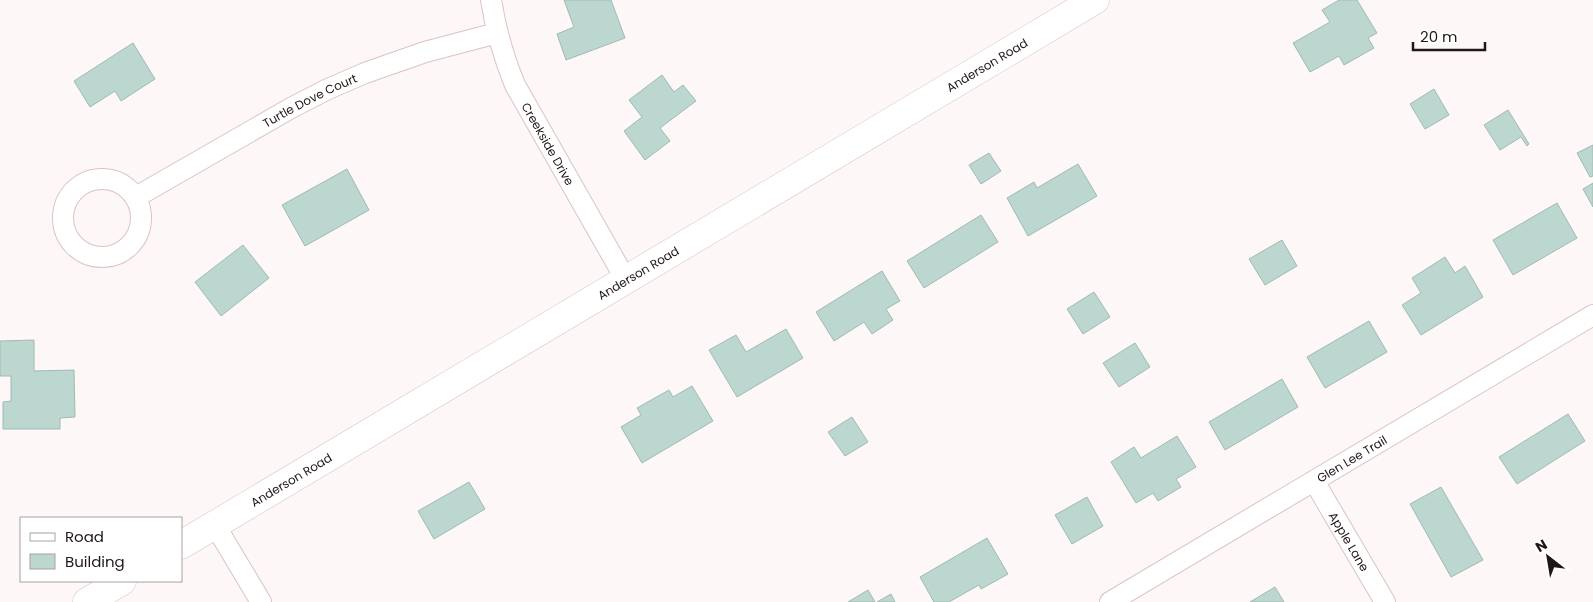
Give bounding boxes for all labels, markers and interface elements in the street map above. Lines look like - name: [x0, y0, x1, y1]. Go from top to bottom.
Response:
- scale bar: [1413, 20, 1486, 52]
- text: 20 m: [1420, 26, 1458, 47]
- street label: Anderson Road: [943, 34, 1030, 95]
- street label: Turtle Dove Court: [259, 69, 359, 131]
- street label: Creekside Drive: [518, 99, 579, 188]
- street label: Anderson Road: [594, 242, 682, 303]
- street label: Glen Lee Trail: [1313, 431, 1390, 486]
- street label: Anderson Road: [247, 449, 335, 510]
- street label: Apple Lane: [1325, 508, 1374, 574]
- legend: [20, 517, 182, 582]
- text: Road: [65, 526, 104, 547]
- north arrow: [1523, 532, 1573, 582]
- text: N: [1532, 535, 1551, 557]
- text: Building: [65, 551, 125, 572]

